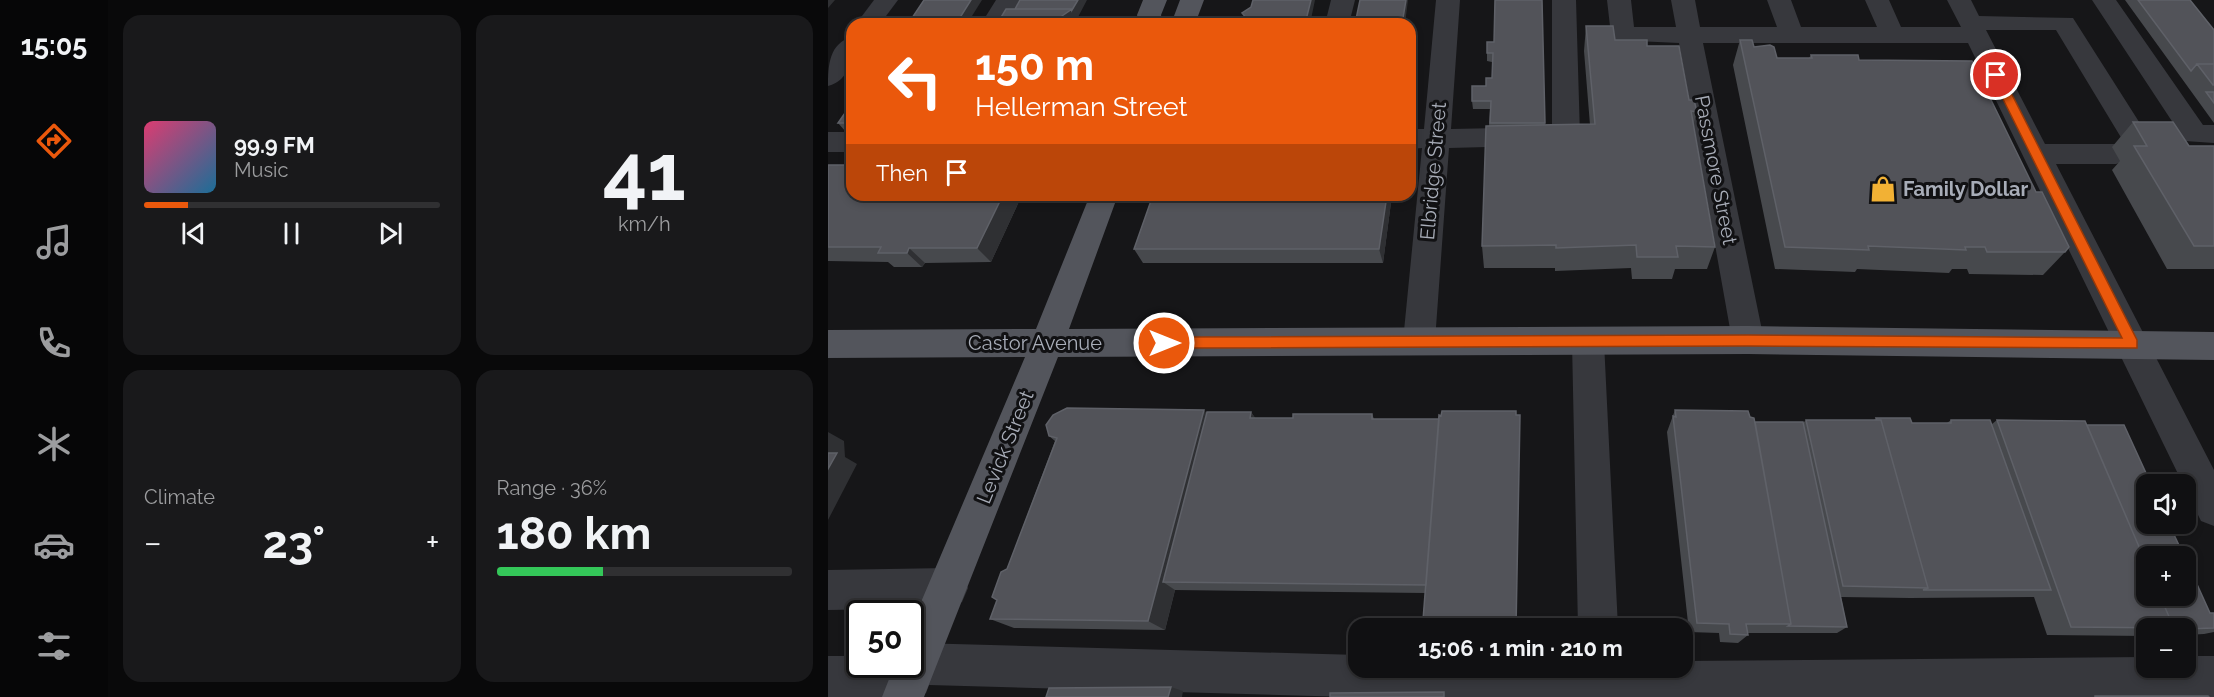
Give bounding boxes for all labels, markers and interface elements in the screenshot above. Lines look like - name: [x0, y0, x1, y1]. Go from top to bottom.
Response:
- text: 15:05: [21, 30, 87, 61]
- text: 150 m: [975, 41, 1094, 90]
- icon: left: [876, 42, 954, 120]
- pin: [1970, 49, 2021, 100]
- icon: arrive: [1979, 58, 2012, 91]
- text: Hellerman Street: [975, 91, 1188, 122]
- street label: Passmore Street: [1690, 93, 1742, 247]
- street label: Elbridge Street: [1415, 101, 1451, 241]
- icon: directions: [33, 120, 75, 162]
- text: 41: [603, 127, 686, 218]
- text: 99.9 FM: [234, 132, 315, 158]
- icon: arrive: [940, 156, 973, 189]
- text: Music: [234, 158, 288, 182]
- text: Then: [876, 160, 928, 186]
- shop icon: Family Dollar: [1868, 174, 1898, 204]
- place label: Family Dollar: [1903, 177, 2029, 201]
- text: km/h: [618, 212, 671, 236]
- icon: previous: [177, 217, 210, 250]
- icon: pause: [275, 217, 308, 250]
- icon: next: [374, 217, 407, 250]
- icon: music: [33, 221, 75, 263]
- position arrow: [1132, 311, 1196, 375]
- icon: phone: [33, 322, 75, 364]
- street label: Castor Avenue: [968, 331, 1102, 355]
- street label: Levick Street: [971, 387, 1039, 507]
- icon: climate: [33, 423, 75, 465]
- map controls: [2136, 474, 2196, 678]
- button: sound: [2136, 474, 2196, 534]
- text: Range · 36%: [497, 476, 607, 500]
- text: Climate: [144, 485, 215, 509]
- text: 180 km: [497, 507, 651, 560]
- text: 23°: [263, 516, 325, 569]
- text: −: [144, 523, 162, 562]
- text: +: [426, 523, 440, 562]
- icon: car: [33, 524, 75, 566]
- button: +: [2136, 546, 2196, 606]
- speed limit sign: 50: [846, 600, 924, 678]
- button: −: [2136, 618, 2196, 678]
- icon: filters: [33, 625, 75, 667]
- text: 15:06 · 1 min · 210 m: [1418, 635, 1623, 661]

